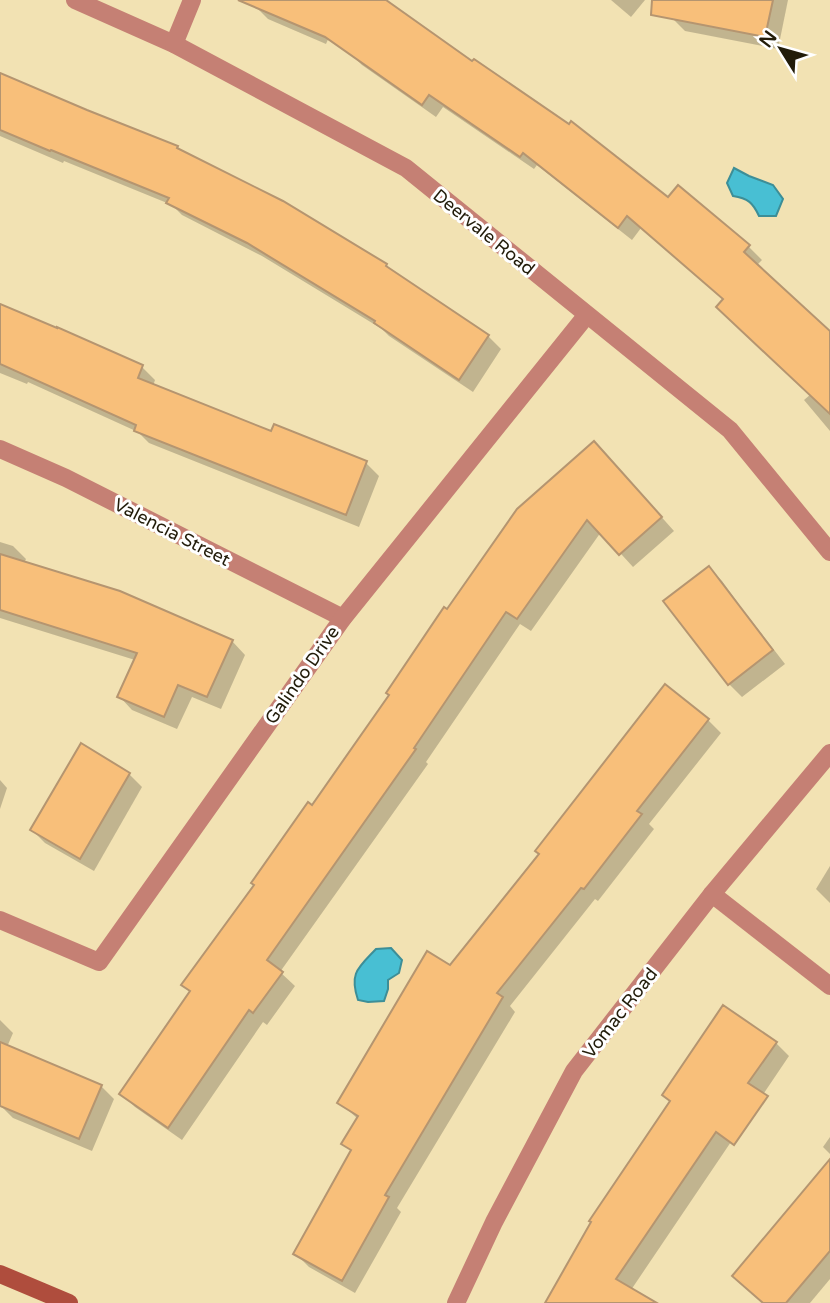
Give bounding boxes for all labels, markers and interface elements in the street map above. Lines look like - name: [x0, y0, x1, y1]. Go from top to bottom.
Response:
- north arrow: [746, 14, 816, 84]
- text: N: [755, 27, 782, 52]
- street label: Deervale Road: [429, 184, 539, 280]
- street label: Valencia Street: [110, 493, 234, 571]
- street label: Galindo Drive: [260, 622, 344, 728]
- street label: Vomac Road: [578, 963, 662, 1063]

